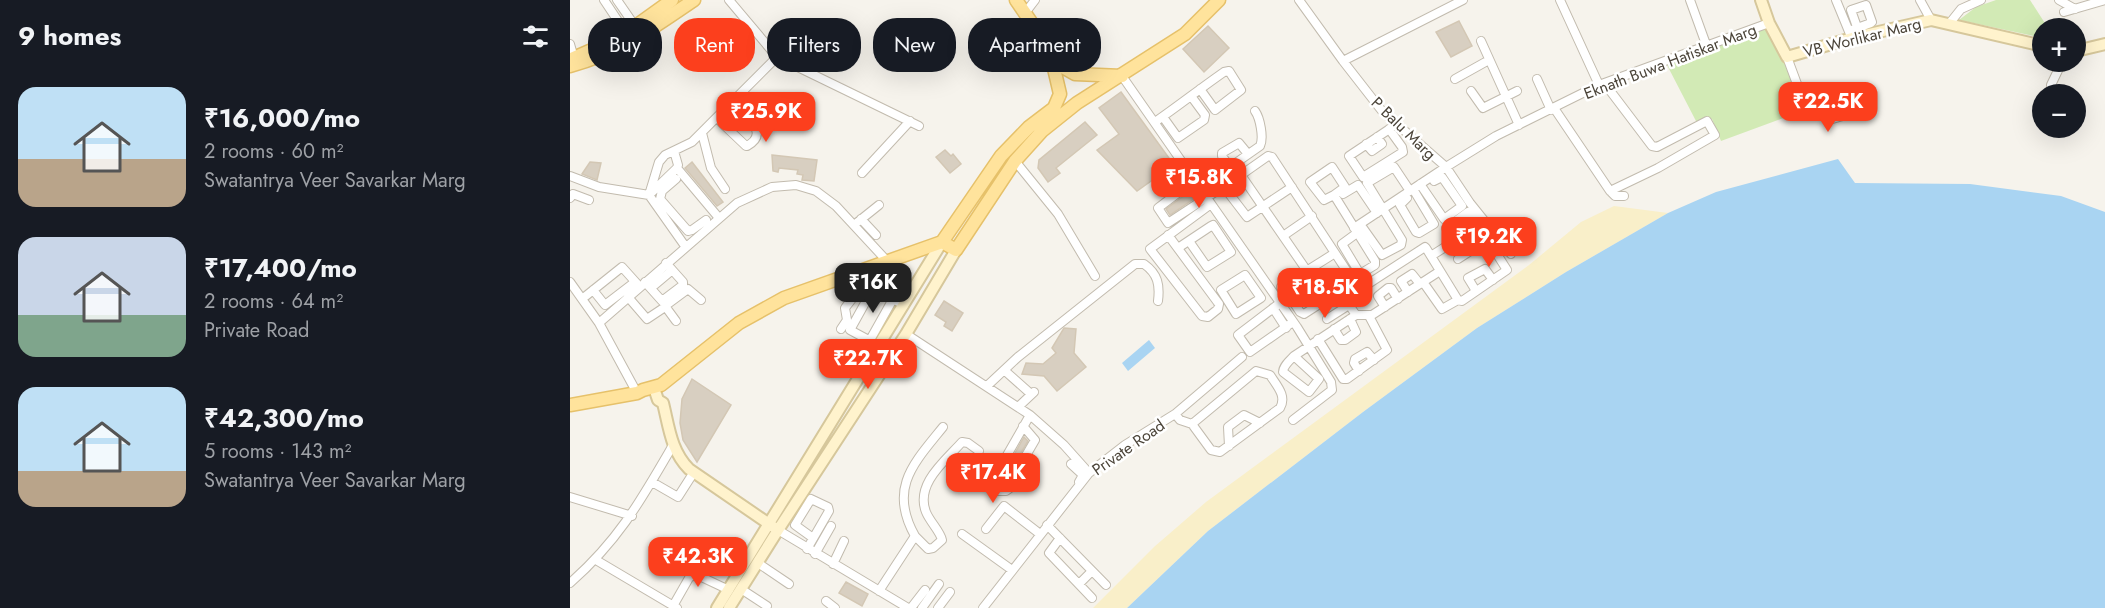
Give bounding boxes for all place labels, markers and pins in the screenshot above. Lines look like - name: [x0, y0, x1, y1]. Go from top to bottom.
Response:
- pin: ₹22.5K: [1779, 82, 1877, 133]
- pin: ₹25.9K: [717, 92, 815, 143]
- pin: ₹15.8K: [1150, 158, 1248, 209]
- pin: ₹19.2K: [1440, 217, 1538, 268]
- pin: ₹16K: [837, 263, 909, 314]
- pin: ₹18.5K: [1276, 268, 1374, 319]
- pin: ₹22.7K: [819, 339, 917, 390]
- pin: ₹17.4K: [944, 453, 1042, 504]
- pin: ₹42.3K: [649, 537, 747, 588]

